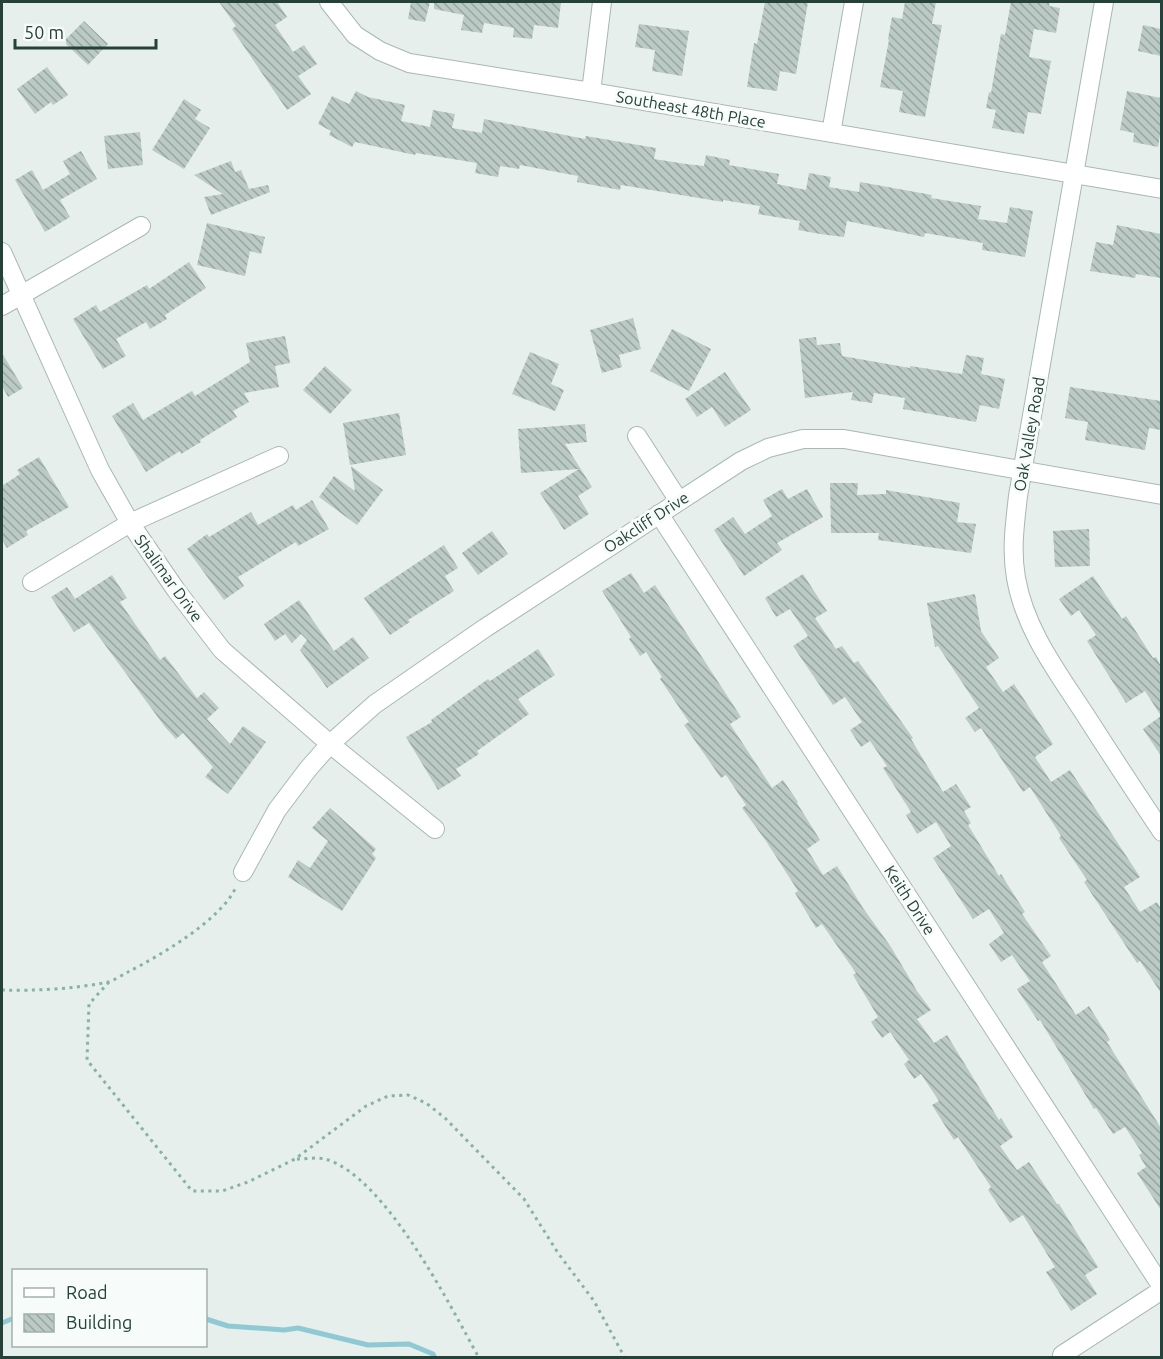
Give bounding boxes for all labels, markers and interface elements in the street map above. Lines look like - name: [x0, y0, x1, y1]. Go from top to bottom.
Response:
- scale bar: [15, 12, 156, 50]
- text: 50 m: [24, 22, 64, 42]
- street label: Southeast 48th Place: [615, 87, 767, 131]
- street label: Oak Valley Road: [1010, 375, 1048, 493]
- street label: Oakcliff Drive: [600, 488, 692, 556]
- street label: Shalimar Drive: [131, 531, 207, 625]
- street label: Keith Drive: [881, 862, 939, 938]
- legend: [12, 1269, 207, 1347]
- text: Road: [66, 1282, 108, 1302]
- text: Building: [66, 1312, 132, 1332]

